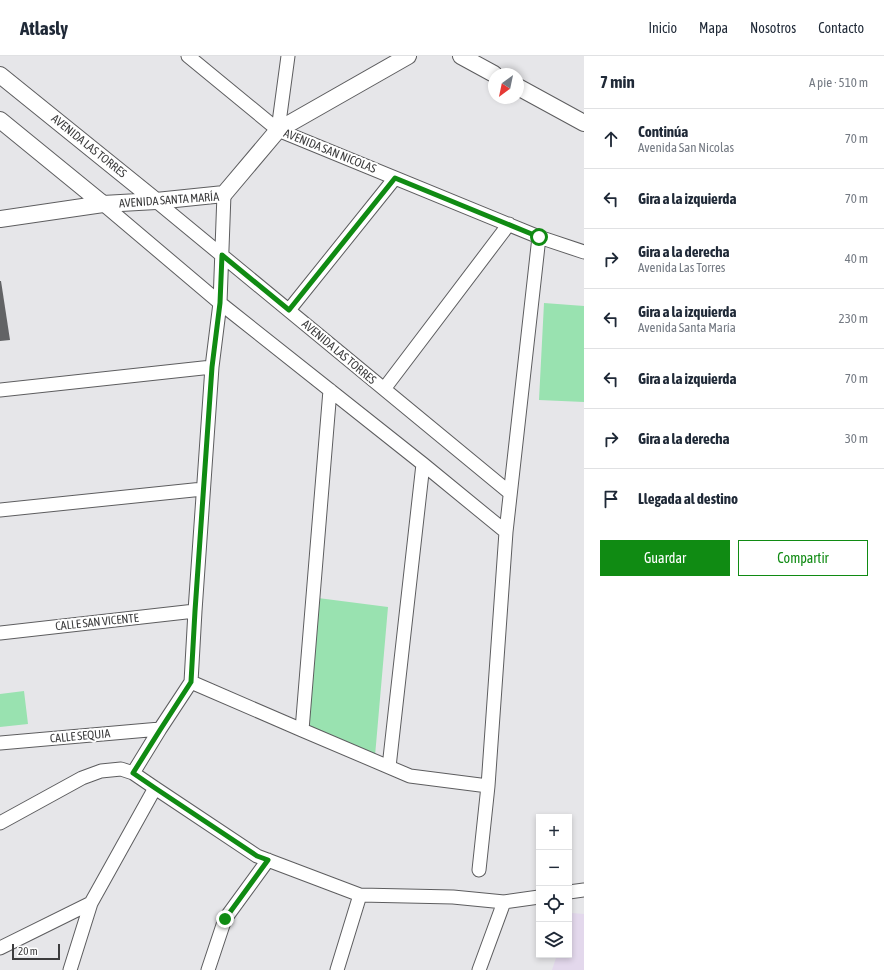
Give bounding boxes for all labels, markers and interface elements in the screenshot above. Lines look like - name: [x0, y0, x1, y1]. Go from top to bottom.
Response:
- text: Atlasly: [20, 17, 68, 39]
- text: Inicio: [648, 20, 677, 36]
- text: Mapa: [699, 20, 728, 36]
- text: Nosotros: [750, 20, 796, 36]
- text: Contacto: [818, 20, 864, 36]
- north arrow: [488, 68, 524, 104]
- text: 7 min: [600, 72, 635, 92]
- text: A pie · 510 m: [809, 75, 868, 90]
- street label: AVENIDA LAS TORRES: [49, 111, 129, 181]
- text: Continúa: [638, 123, 688, 140]
- street label: AVENIDA SAN NICOLAS: [282, 126, 378, 176]
- icon: ahead: [600, 128, 622, 150]
- text: 70 m: [845, 131, 868, 146]
- text: Avenida San Nicolas: [638, 140, 734, 155]
- icon: left: [600, 188, 622, 210]
- street label: AVENIDA SANTA MARÍA: [119, 190, 220, 210]
- text: Gira a la izquierda: [638, 190, 736, 207]
- text: 70 m: [845, 191, 868, 206]
- route start: [530, 228, 548, 246]
- text: Gira a la derecha: [638, 243, 729, 260]
- icon: right: [600, 248, 622, 270]
- text: 40 m: [845, 251, 868, 266]
- text: Avenida Las Torres: [638, 260, 725, 275]
- text: Gira a la izquierda: [638, 303, 736, 320]
- icon: left: [600, 308, 622, 330]
- text: 230 m: [839, 311, 868, 326]
- street label: AVENIDA LAS TORRES: [299, 317, 379, 387]
- text: Avenida Santa María: [638, 320, 736, 335]
- icon: left: [600, 368, 622, 390]
- text: Gira a la izquierda: [638, 370, 736, 387]
- text: 70 m: [845, 371, 868, 386]
- icon: right: [600, 428, 622, 450]
- text: Gira a la derecha: [638, 430, 729, 447]
- text: 30 m: [845, 431, 868, 446]
- icon: arrive: [600, 488, 622, 510]
- text: Llegada al destino: [638, 490, 738, 507]
- button: Guardar: [600, 540, 730, 576]
- button: Compartir: [738, 540, 868, 576]
- street label: CALLE SAN VICENTE: [55, 611, 139, 633]
- street label: CALLE SEQUIA: [49, 726, 111, 746]
- map controls: [536, 814, 572, 958]
- button: +: [536, 814, 572, 850]
- button: −: [536, 850, 572, 886]
- button: locate: [536, 886, 572, 922]
- route end: [216, 910, 234, 928]
- button: layers: [536, 922, 572, 958]
- scale bar: [12, 942, 60, 961]
- text: 20 m: [18, 945, 38, 957]

